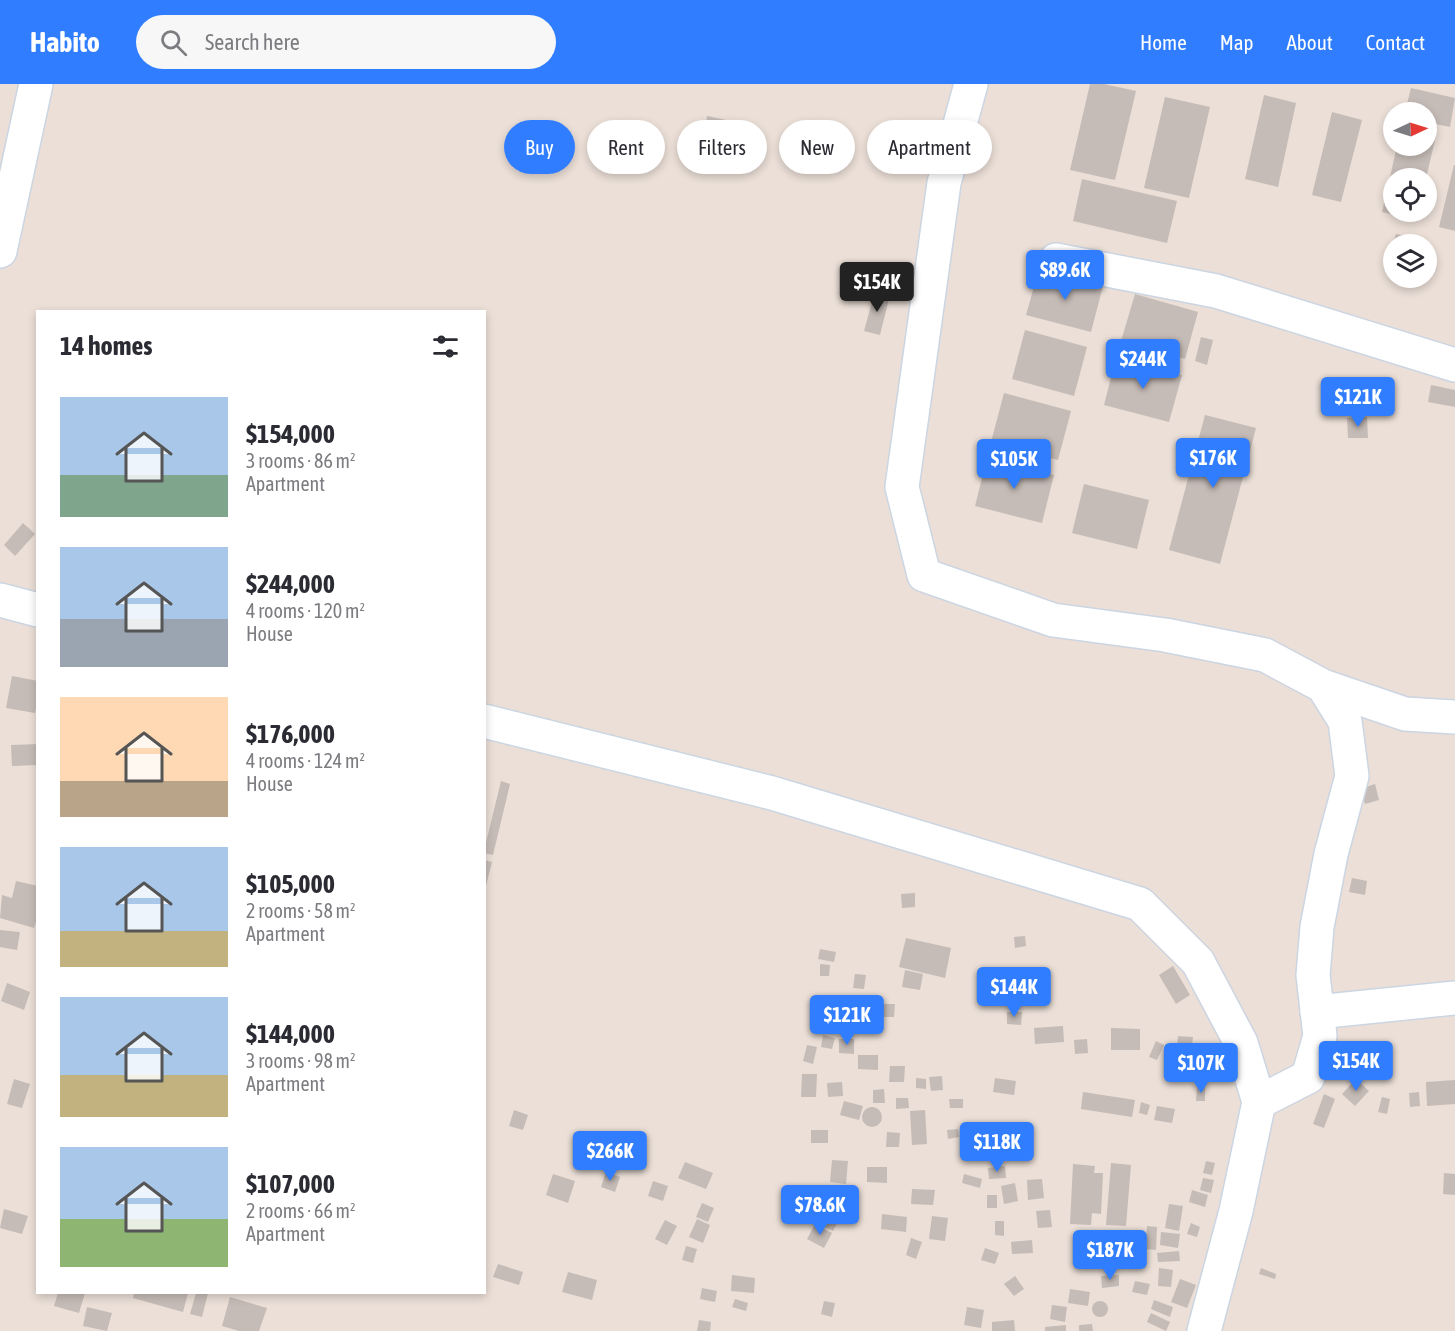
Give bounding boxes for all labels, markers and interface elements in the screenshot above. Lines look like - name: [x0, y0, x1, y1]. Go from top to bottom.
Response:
- search box: [136, 15, 556, 69]
- text: Habito: [30, 26, 100, 58]
- icon: search: [157, 26, 190, 59]
- text: Search here: [205, 29, 300, 55]
- text: Home: [1140, 30, 1187, 54]
- text: Map: [1220, 30, 1254, 54]
- text: About: [1287, 30, 1333, 54]
- text: Contact: [1366, 30, 1425, 54]
- north arrow: [1383, 102, 1437, 156]
- map controls: [1383, 102, 1437, 288]
- chip: Buy: [504, 120, 575, 174]
- chip: Rent: [587, 120, 665, 174]
- chip: Filters: [677, 120, 767, 174]
- chip: New: [779, 120, 855, 174]
- chip: Apartment: [867, 120, 992, 174]
- button: locate: [1383, 168, 1437, 222]
- button: layers: [1383, 234, 1437, 288]
- pin: $89.6K: [1016, 250, 1114, 301]
- text: $89.6K: [1040, 258, 1090, 281]
- pin: $154K: [835, 262, 919, 313]
- text: $154K: [854, 270, 900, 293]
- icon: filters: [429, 330, 462, 363]
- text: 14 homes: [60, 331, 153, 361]
- pin: $244K: [1101, 339, 1185, 390]
- text: $244K: [1120, 347, 1166, 370]
- pin: $121K: [1316, 377, 1400, 428]
- text: $121K: [1335, 385, 1381, 408]
- text: $154,000: [246, 419, 335, 449]
- icon: home: [108, 421, 180, 493]
- pin: $176K: [1171, 438, 1255, 489]
- pin: $105K: [972, 439, 1056, 490]
- text: $176K: [1190, 446, 1236, 469]
- text: $105K: [991, 447, 1037, 470]
- text: 3 rooms · 86 m²: [246, 449, 356, 472]
- text: Apartment: [246, 472, 325, 495]
- text: $244,000: [246, 569, 335, 599]
- icon: home: [108, 571, 180, 643]
- text: 4 rooms · 120 m²: [246, 599, 365, 622]
- text: House: [246, 622, 293, 645]
- text: $176,000: [246, 719, 335, 749]
- icon: home: [108, 721, 180, 793]
- text: 4 rooms · 124 m²: [246, 749, 365, 772]
- text: House: [246, 772, 293, 795]
- text: $105,000: [246, 869, 335, 899]
- icon: home: [108, 871, 180, 943]
- text: 2 rooms · 58 m²: [246, 899, 356, 922]
- text: Apartment: [246, 922, 325, 945]
- pin: $144K: [972, 967, 1056, 1018]
- text: $144K: [991, 975, 1037, 998]
- pin: $121K: [805, 995, 889, 1046]
- text: $121K: [824, 1003, 870, 1026]
- text: $144,000: [246, 1019, 335, 1049]
- icon: home: [108, 1021, 180, 1093]
- pin: $154K: [1314, 1041, 1398, 1092]
- pin: $107K: [1159, 1043, 1243, 1094]
- text: 3 rooms · 98 m²: [246, 1049, 356, 1072]
- text: $154K: [1333, 1049, 1379, 1072]
- text: $107K: [1178, 1051, 1224, 1074]
- text: Apartment: [246, 1072, 325, 1095]
- pin: $118K: [955, 1122, 1039, 1173]
- text: $118K: [974, 1130, 1020, 1153]
- pin: $266K: [568, 1131, 652, 1182]
- text: $266K: [587, 1139, 633, 1162]
- text: $107,000: [246, 1169, 335, 1199]
- icon: home: [108, 1171, 180, 1243]
- pin: $78.6K: [771, 1185, 869, 1236]
- text: $78.6K: [795, 1193, 845, 1216]
- text: 2 rooms · 66 m²: [246, 1199, 356, 1222]
- text: Apartment: [246, 1222, 325, 1245]
- pin: $187K: [1068, 1230, 1152, 1281]
- text: $187K: [1087, 1238, 1133, 1261]

